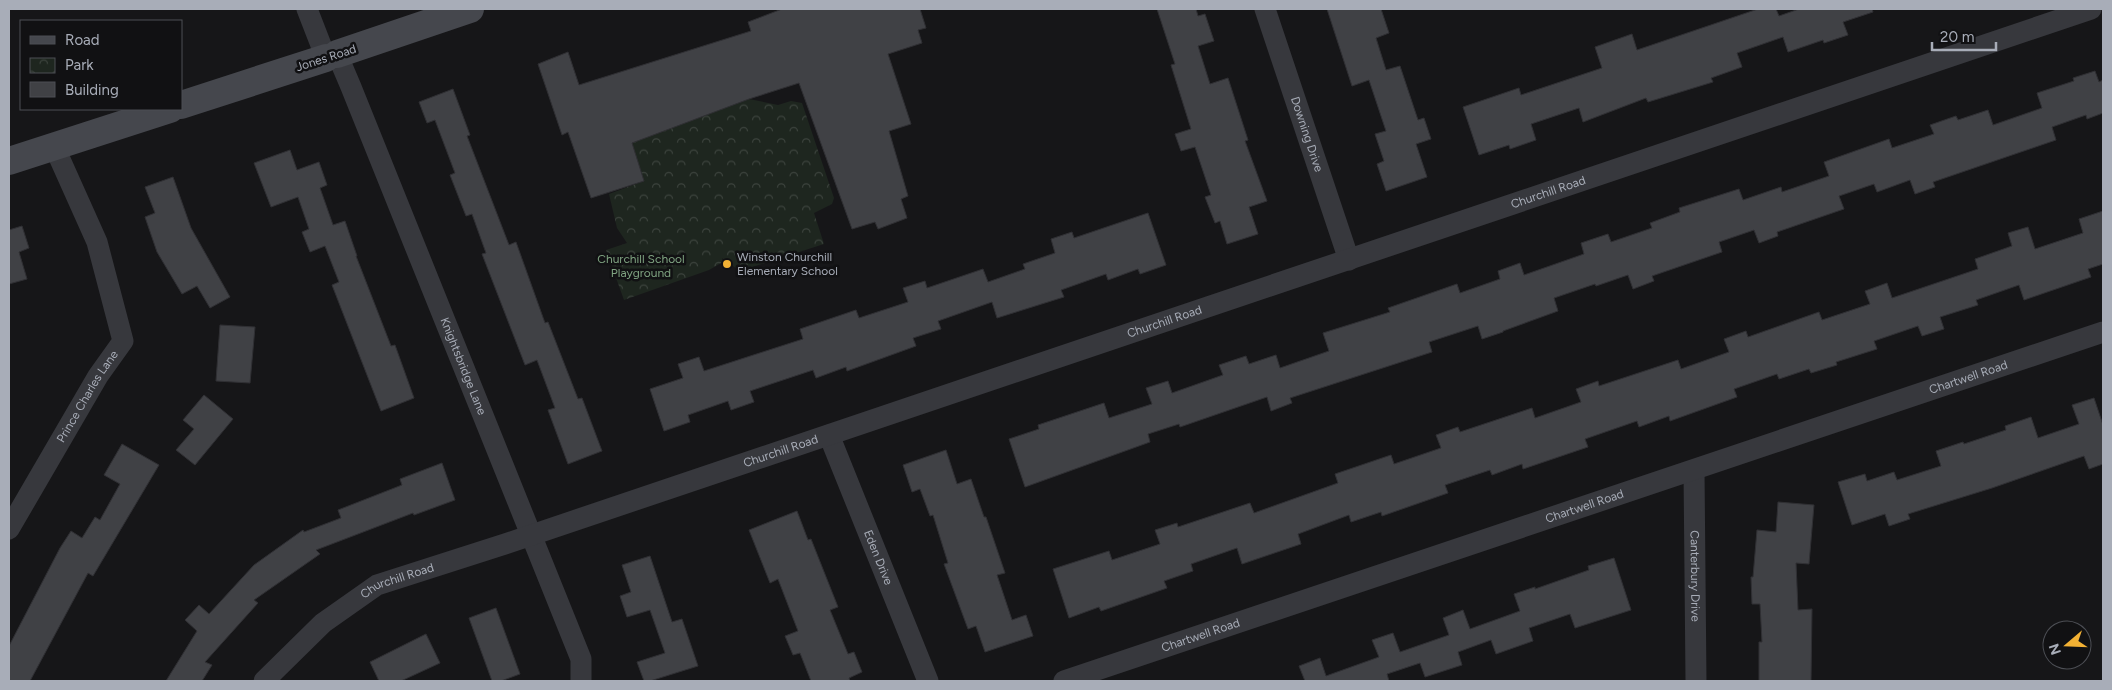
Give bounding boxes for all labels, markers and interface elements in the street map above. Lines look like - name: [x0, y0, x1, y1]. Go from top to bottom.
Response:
- legend: [20, 20, 182, 110]
- scale bar: [1932, 20, 1996, 52]
- text: 20 m: [1940, 28, 1974, 46]
- text: Road: [65, 31, 100, 49]
- street label: Jones Road: [294, 42, 358, 74]
- text: Park: [65, 56, 94, 74]
- text: Building: [65, 81, 119, 99]
- street label: Downing Drive: [1288, 95, 1326, 174]
- street label: Churchill Road: [1509, 173, 1587, 211]
- place label: Winston Churchill Elementary School: [737, 250, 838, 278]
- park label: Churchill School Playground: [597, 252, 685, 280]
- marker: Winston Churchill Elementary School: [721, 258, 733, 270]
- street label: Churchill Road: [1125, 302, 1204, 341]
- street label: Knightsbridge Lane: [437, 315, 489, 417]
- street label: Prince Charles Lane: [54, 347, 121, 445]
- street label: Chartwell Road: [1927, 358, 2009, 397]
- street label: Churchill Road: [741, 432, 820, 470]
- street label: Chartwell Road: [1543, 487, 1625, 526]
- street label: Eden Drive: [861, 528, 896, 587]
- street label: Canterbury Drive: [1688, 530, 1702, 622]
- street label: Churchill Road: [358, 560, 436, 602]
- street label: Chartwell Road: [1159, 615, 1242, 655]
- north arrow: [2042, 620, 2092, 670]
- text: N: [2045, 641, 2065, 657]

